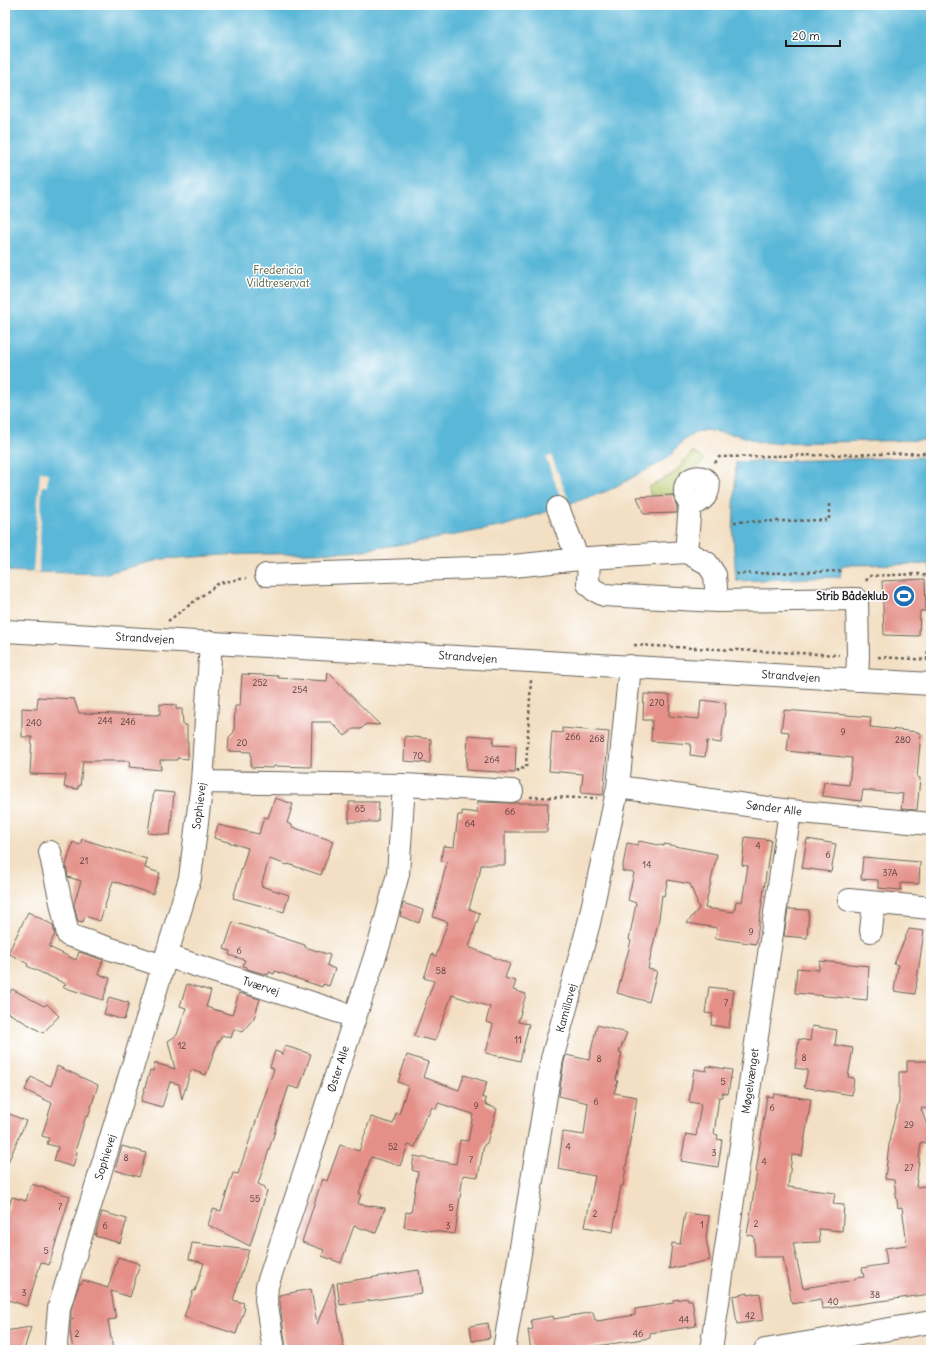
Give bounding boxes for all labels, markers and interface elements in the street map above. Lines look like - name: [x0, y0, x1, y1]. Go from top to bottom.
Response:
- scale bar: [786, 22, 840, 48]
- text: 20 m: [792, 28, 820, 43]
- park label: Fredericia Vildtreservat: [247, 263, 310, 290]
- sports icon: Strib Bådeklub: [891, 583, 917, 609]
- place label: Strib Bådeklub: [816, 589, 888, 603]
- street label: Strandvejen: [115, 629, 175, 647]
- street label: Strandvejen: [438, 648, 498, 666]
- street label: Strandvejen: [761, 667, 821, 685]
- house number: 252: [252, 677, 268, 688]
- house number: 254: [292, 684, 308, 695]
- house number: 270: [649, 697, 665, 708]
- house number: 244: [97, 715, 113, 726]
- house number: 246: [120, 716, 136, 727]
- house number: 240: [26, 717, 42, 728]
- house number: 9: [840, 726, 846, 737]
- house number: 266: [565, 731, 581, 742]
- house number: 268: [589, 733, 605, 744]
- house number: 280: [895, 734, 911, 745]
- house number: 20: [237, 737, 248, 748]
- house number: 70: [413, 750, 423, 761]
- house number: 264: [484, 754, 500, 765]
- street label: Sophievej: [189, 782, 209, 830]
- street label: Sønder Alle: [745, 798, 803, 818]
- house number: 65: [355, 803, 365, 814]
- house number: 66: [505, 806, 515, 817]
- house number: 64: [465, 818, 475, 829]
- house number: 4: [755, 840, 761, 851]
- house number: 6: [825, 849, 831, 860]
- house number: 21: [80, 855, 88, 866]
- house number: 14: [643, 859, 651, 870]
- house number: 37A: [882, 867, 898, 878]
- house number: 9: [748, 926, 754, 937]
- house number: 6: [236, 945, 242, 956]
- house number: 58: [436, 965, 446, 976]
- street label: Tværvej: [241, 974, 281, 998]
- street label: Kamillavej: [553, 982, 579, 1034]
- house number: 7: [724, 997, 729, 1008]
- house number: 11: [514, 1034, 522, 1045]
- house number: 12: [178, 1040, 186, 1051]
- street label: Øster Alle: [324, 1044, 352, 1094]
- street label: Møgelvænget: [738, 1047, 762, 1115]
- house number: 8: [801, 1052, 807, 1063]
- house number: 8: [596, 1053, 602, 1064]
- house number: 5: [720, 1076, 726, 1087]
- house number: 6: [593, 1096, 599, 1107]
- house number: 9: [473, 1100, 479, 1111]
- house number: 6: [769, 1102, 775, 1113]
- house number: 29: [904, 1119, 914, 1130]
- street label: Sophievej: [91, 1132, 119, 1182]
- house number: 52: [388, 1141, 398, 1152]
- house number: 4: [565, 1141, 571, 1152]
- house number: 3: [711, 1147, 717, 1158]
- house number: 8: [123, 1152, 129, 1163]
- house number: 7: [469, 1154, 474, 1165]
- house number: 4: [761, 1156, 767, 1167]
- house number: 27: [904, 1162, 914, 1173]
- house number: 55: [250, 1193, 260, 1204]
- house number: 7: [58, 1201, 63, 1212]
- house number: 5: [448, 1202, 454, 1213]
- house number: 2: [593, 1208, 598, 1219]
- house number: 2: [754, 1218, 759, 1229]
- house number: 1: [700, 1219, 704, 1230]
- house number: 6: [102, 1220, 108, 1231]
- house number: 3: [445, 1220, 451, 1231]
- house number: 5: [43, 1245, 49, 1256]
- house number: 3: [21, 1287, 27, 1298]
- house number: 38: [870, 1289, 880, 1300]
- house number: 40: [827, 1296, 839, 1307]
- house number: 42: [745, 1310, 755, 1321]
- house number: 44: [679, 1314, 689, 1325]
- house number: 2: [75, 1328, 80, 1339]
- house number: 46: [633, 1328, 643, 1339]

